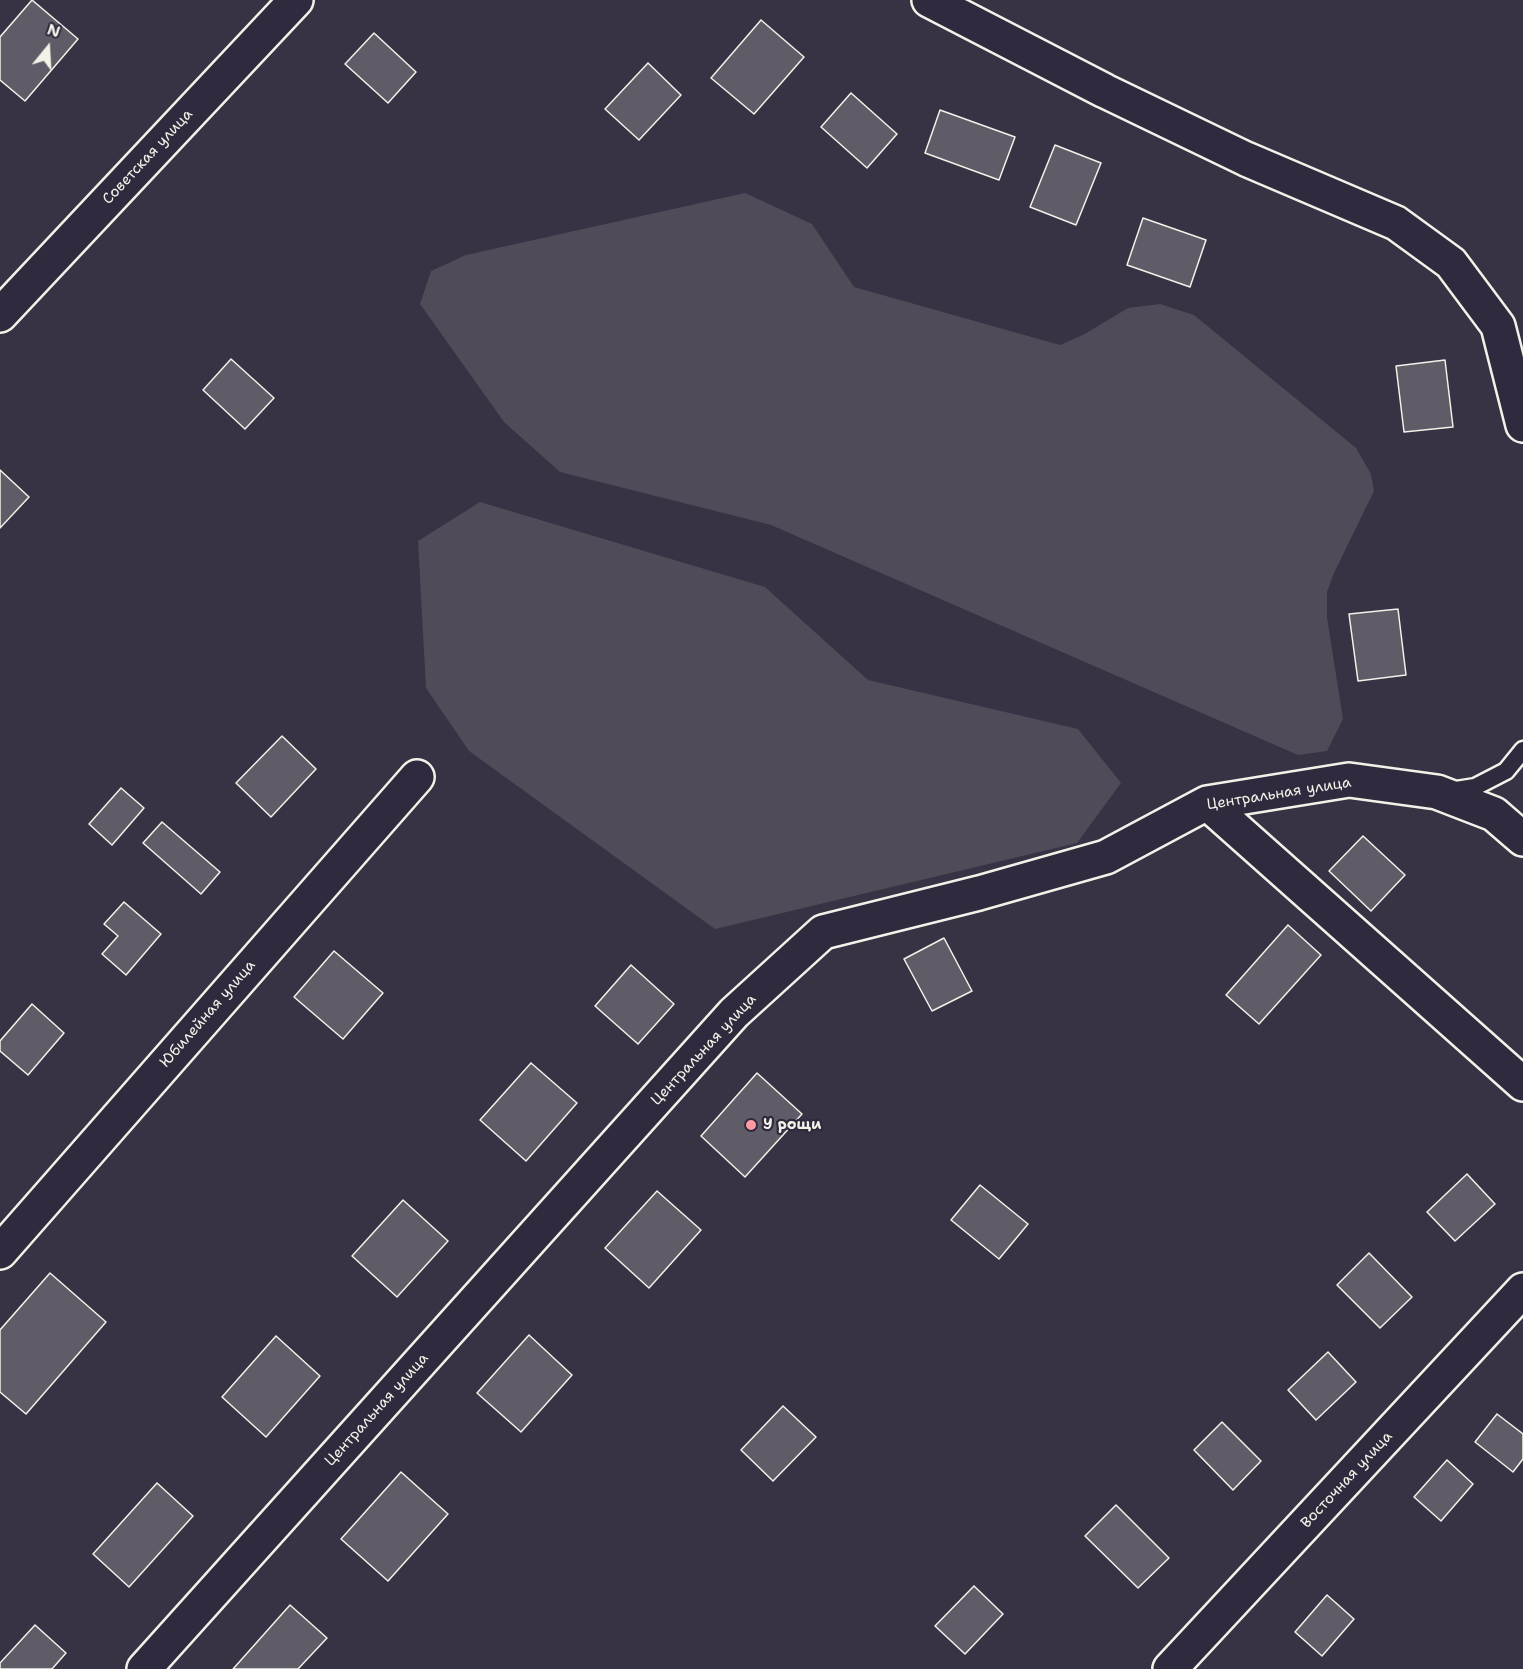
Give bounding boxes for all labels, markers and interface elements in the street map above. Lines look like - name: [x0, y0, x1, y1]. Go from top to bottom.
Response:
- north arrow: [18, 18, 78, 78]
- text: N: [44, 18, 63, 42]
- street label: Советская улица: [99, 105, 197, 209]
- street label: Центральная улица: [1206, 774, 1352, 814]
- street label: Юбилейная улица: [156, 957, 260, 1071]
- street label: Центральная улица: [648, 990, 760, 1110]
- place label: У рощи: [763, 1116, 821, 1134]
- marker: У рощи: [744, 1118, 758, 1132]
- street label: Центральная улица: [321, 1350, 433, 1470]
- street label: Восточная улица: [1297, 1428, 1397, 1532]

